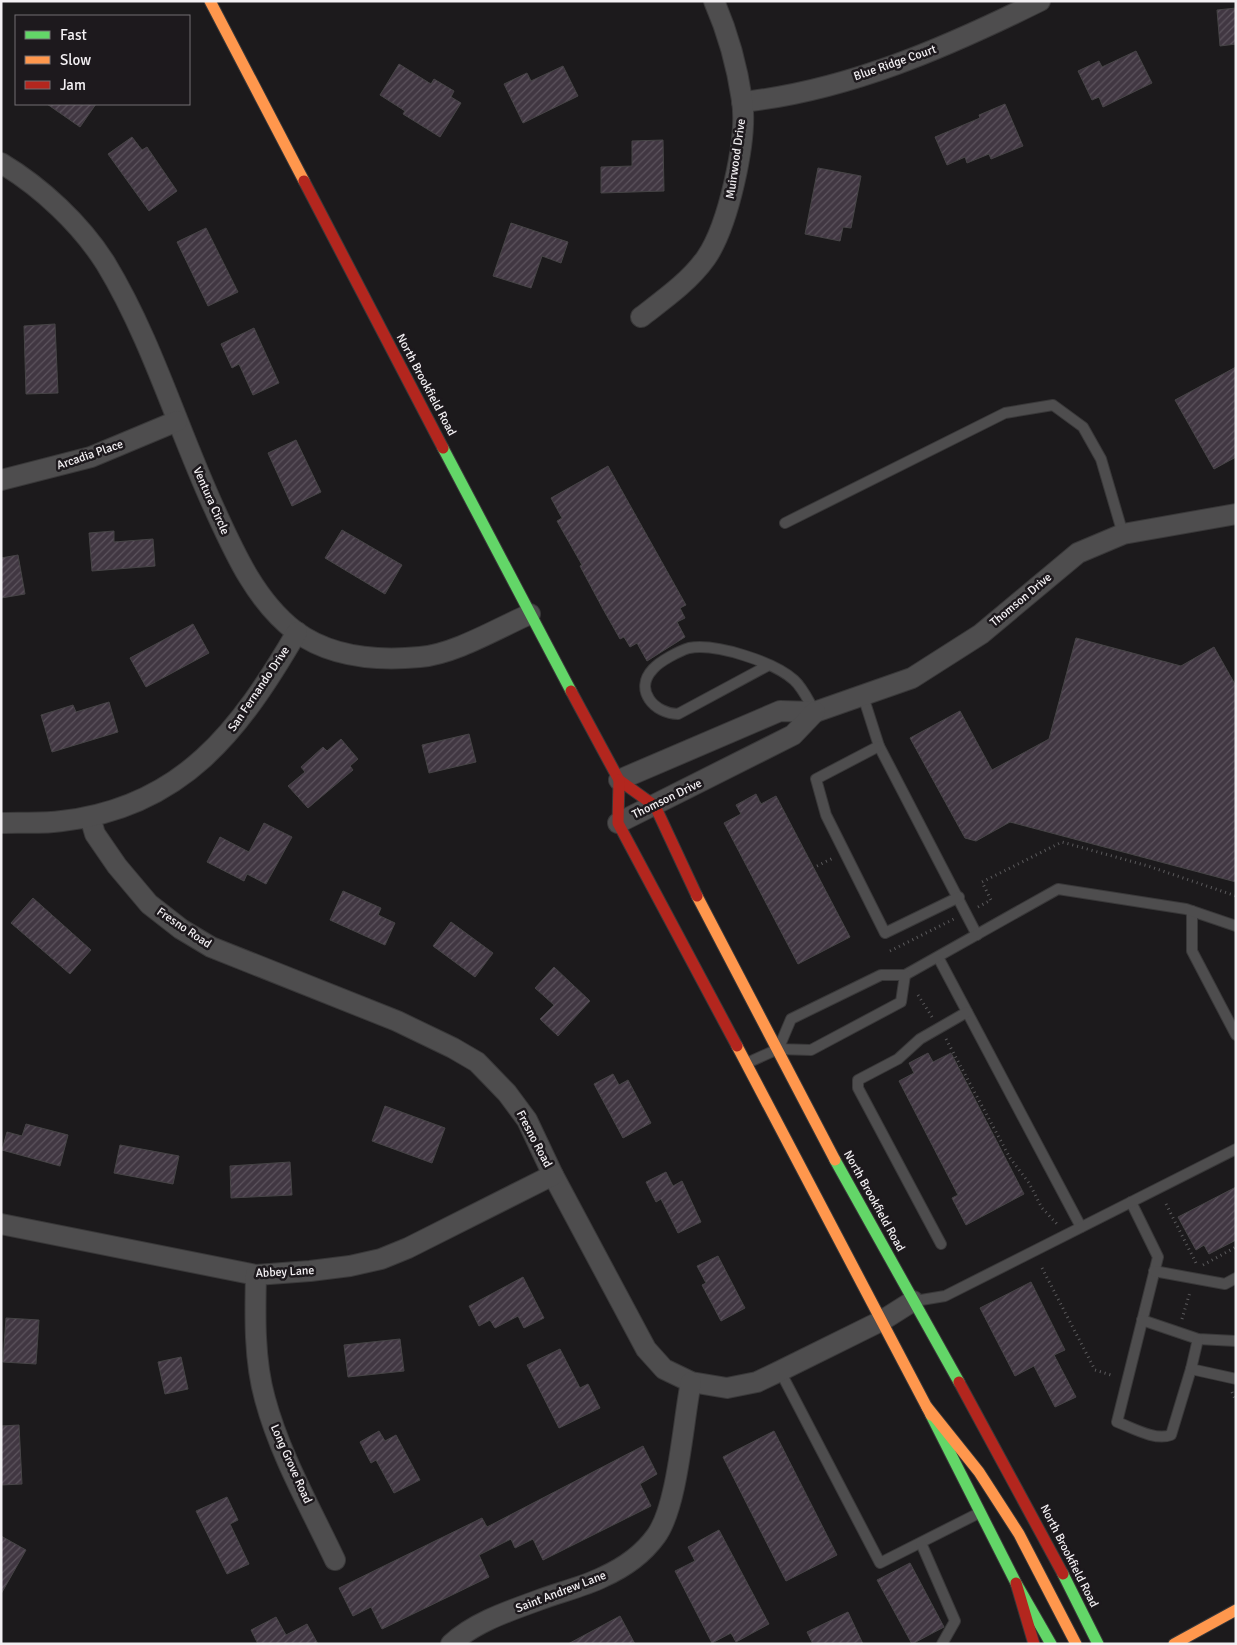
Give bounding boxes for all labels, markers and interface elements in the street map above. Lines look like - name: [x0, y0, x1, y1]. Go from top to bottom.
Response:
- legend: [15, 15, 190, 105]
- text: Fast: [60, 26, 87, 44]
- street label: Blue Ridge Court: [852, 42, 938, 84]
- text: Slow: [60, 51, 91, 69]
- text: Jam: [60, 76, 86, 94]
- street label: Muirwood Drive: [723, 118, 749, 200]
- street label: North Brookfield Road: [393, 331, 459, 439]
- street label: Arcadia Place: [55, 437, 125, 473]
- street label: Ventura Circle: [189, 465, 233, 537]
- street label: Thomson Drive: [987, 570, 1055, 630]
- street label: San Fernando Drive: [225, 644, 293, 734]
- street label: Thomson Drive: [630, 776, 704, 822]
- street label: Fresno Road: [154, 904, 214, 952]
- street label: Fresno Road: [513, 1108, 555, 1170]
- street label: North Brookfield Road: [840, 1148, 908, 1254]
- street label: Abbey Lane: [255, 1263, 315, 1281]
- street label: Long Grove Road: [267, 1422, 315, 1506]
- street label: North Brookfield Road: [1037, 1502, 1101, 1610]
- street label: Saint Andrew Lane: [514, 1568, 608, 1616]

